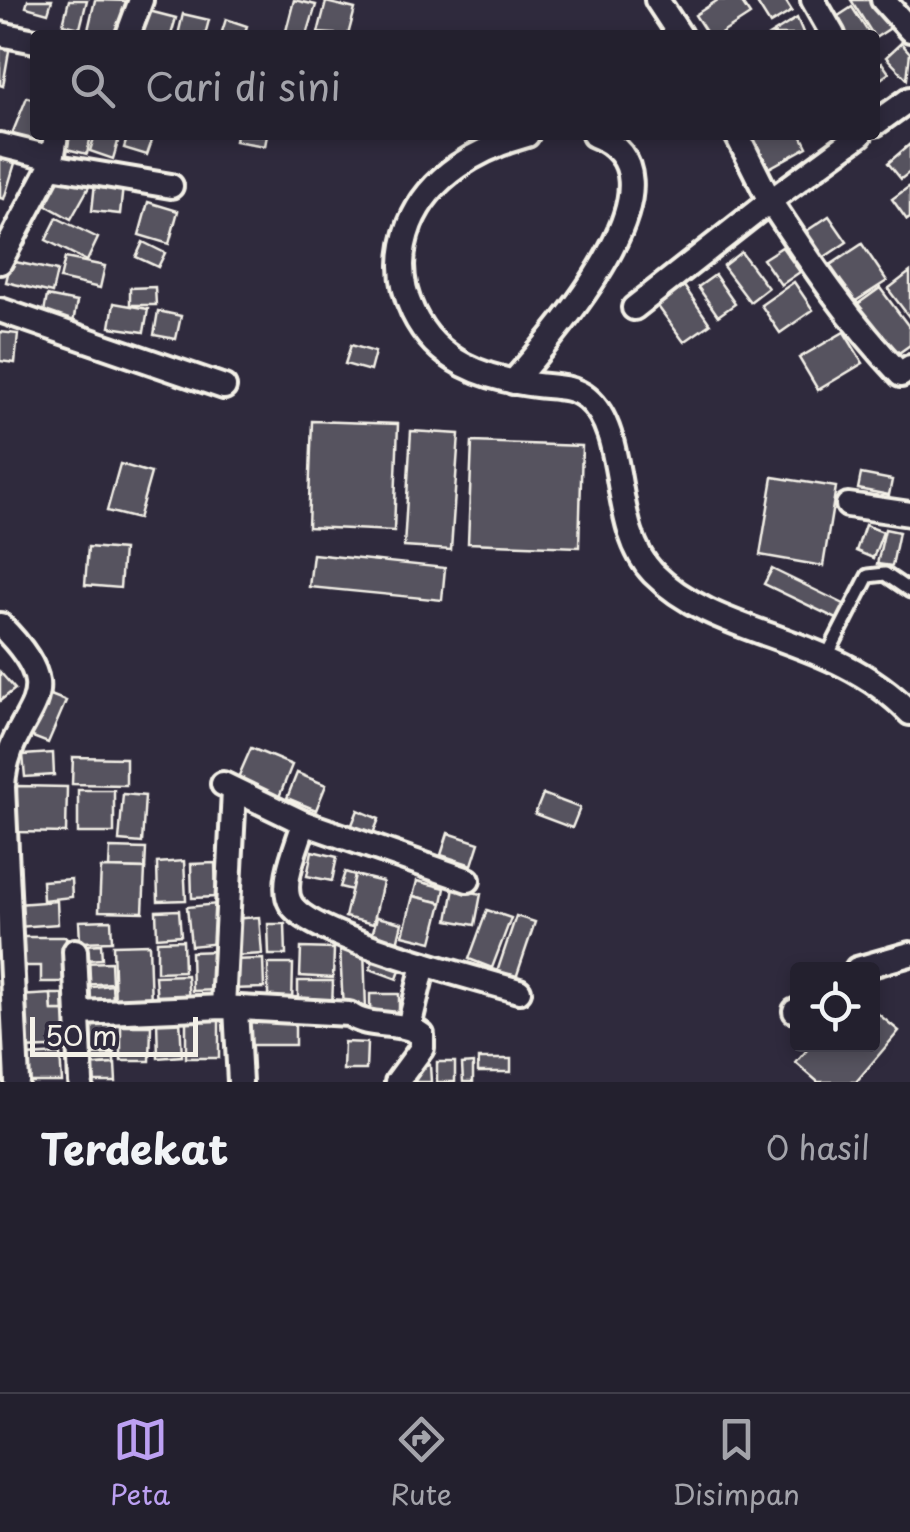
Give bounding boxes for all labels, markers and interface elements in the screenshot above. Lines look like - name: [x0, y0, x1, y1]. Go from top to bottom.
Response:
- search box: [30, 30, 880, 140]
- text: Cari di sini: [145, 57, 341, 114]
- icon: search: [65, 58, 120, 113]
- map controls: [790, 962, 880, 1052]
- button: locate: [790, 962, 880, 1052]
- scale bar: [30, 1012, 198, 1056]
- text: 50 m: [45, 1013, 118, 1056]
- text: Terdekat: [40, 1116, 228, 1179]
- text: 0 hasil: [766, 1123, 870, 1171]
- tab: Peta: [110, 1412, 170, 1515]
- tab: Rute: [390, 1412, 452, 1515]
- tab: Disimpan: [672, 1412, 800, 1515]

